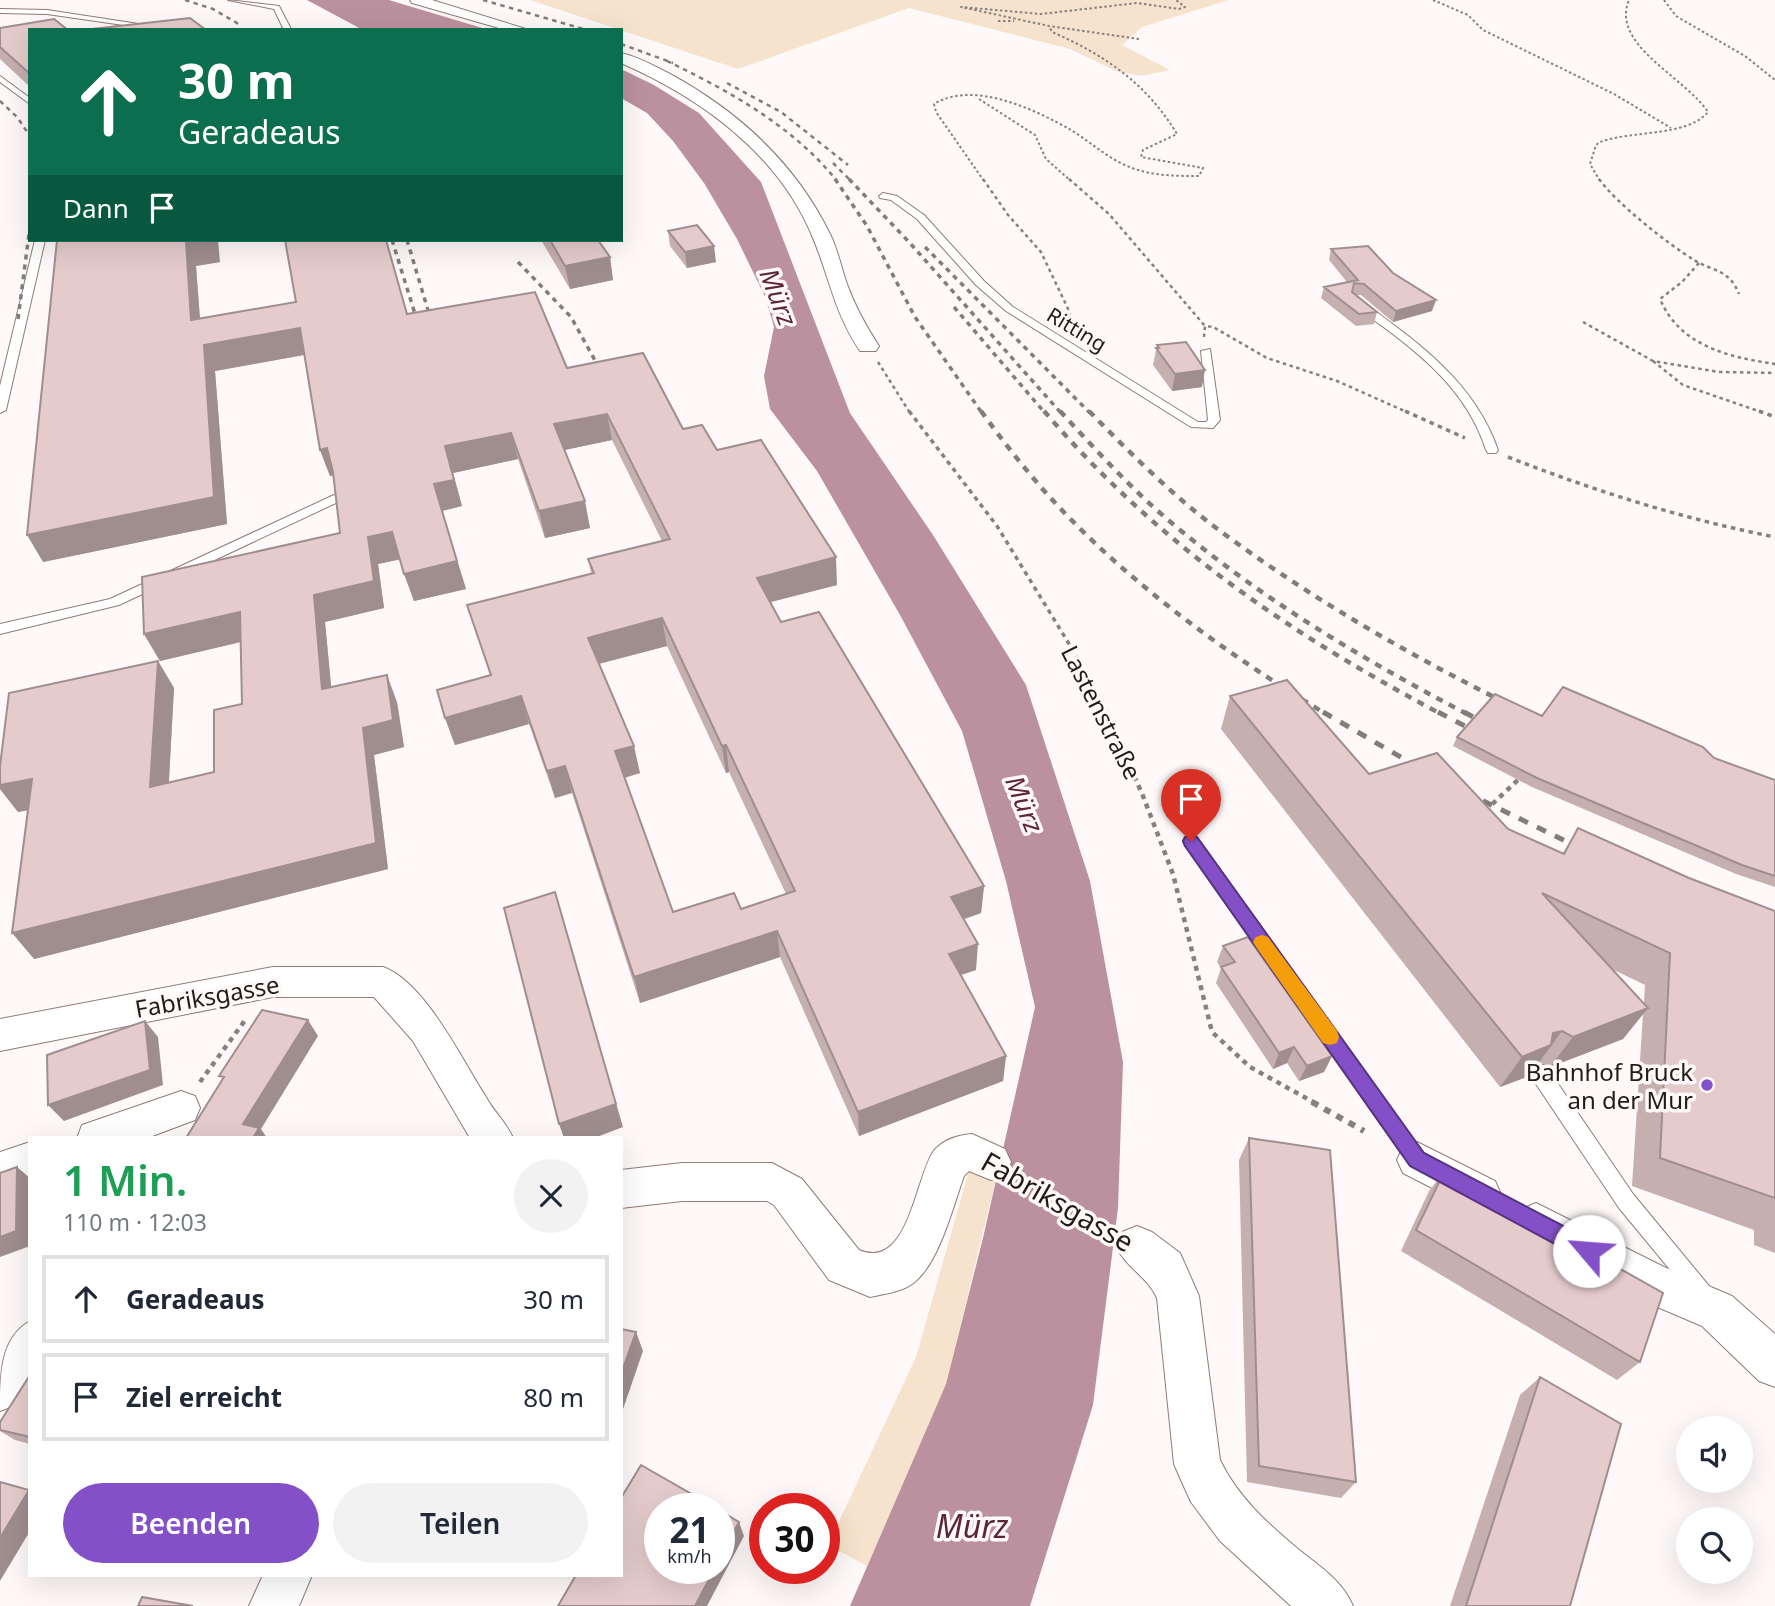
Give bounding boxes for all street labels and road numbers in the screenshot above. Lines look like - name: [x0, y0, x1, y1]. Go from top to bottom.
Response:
- street label: Ritting: [1042, 300, 1112, 358]
- street label: Lastenstraße: [1054, 639, 1150, 785]
- street label: Fabriksgasse: [132, 967, 282, 1025]
- street label: Fabriksgasse: [975, 1142, 1141, 1260]

